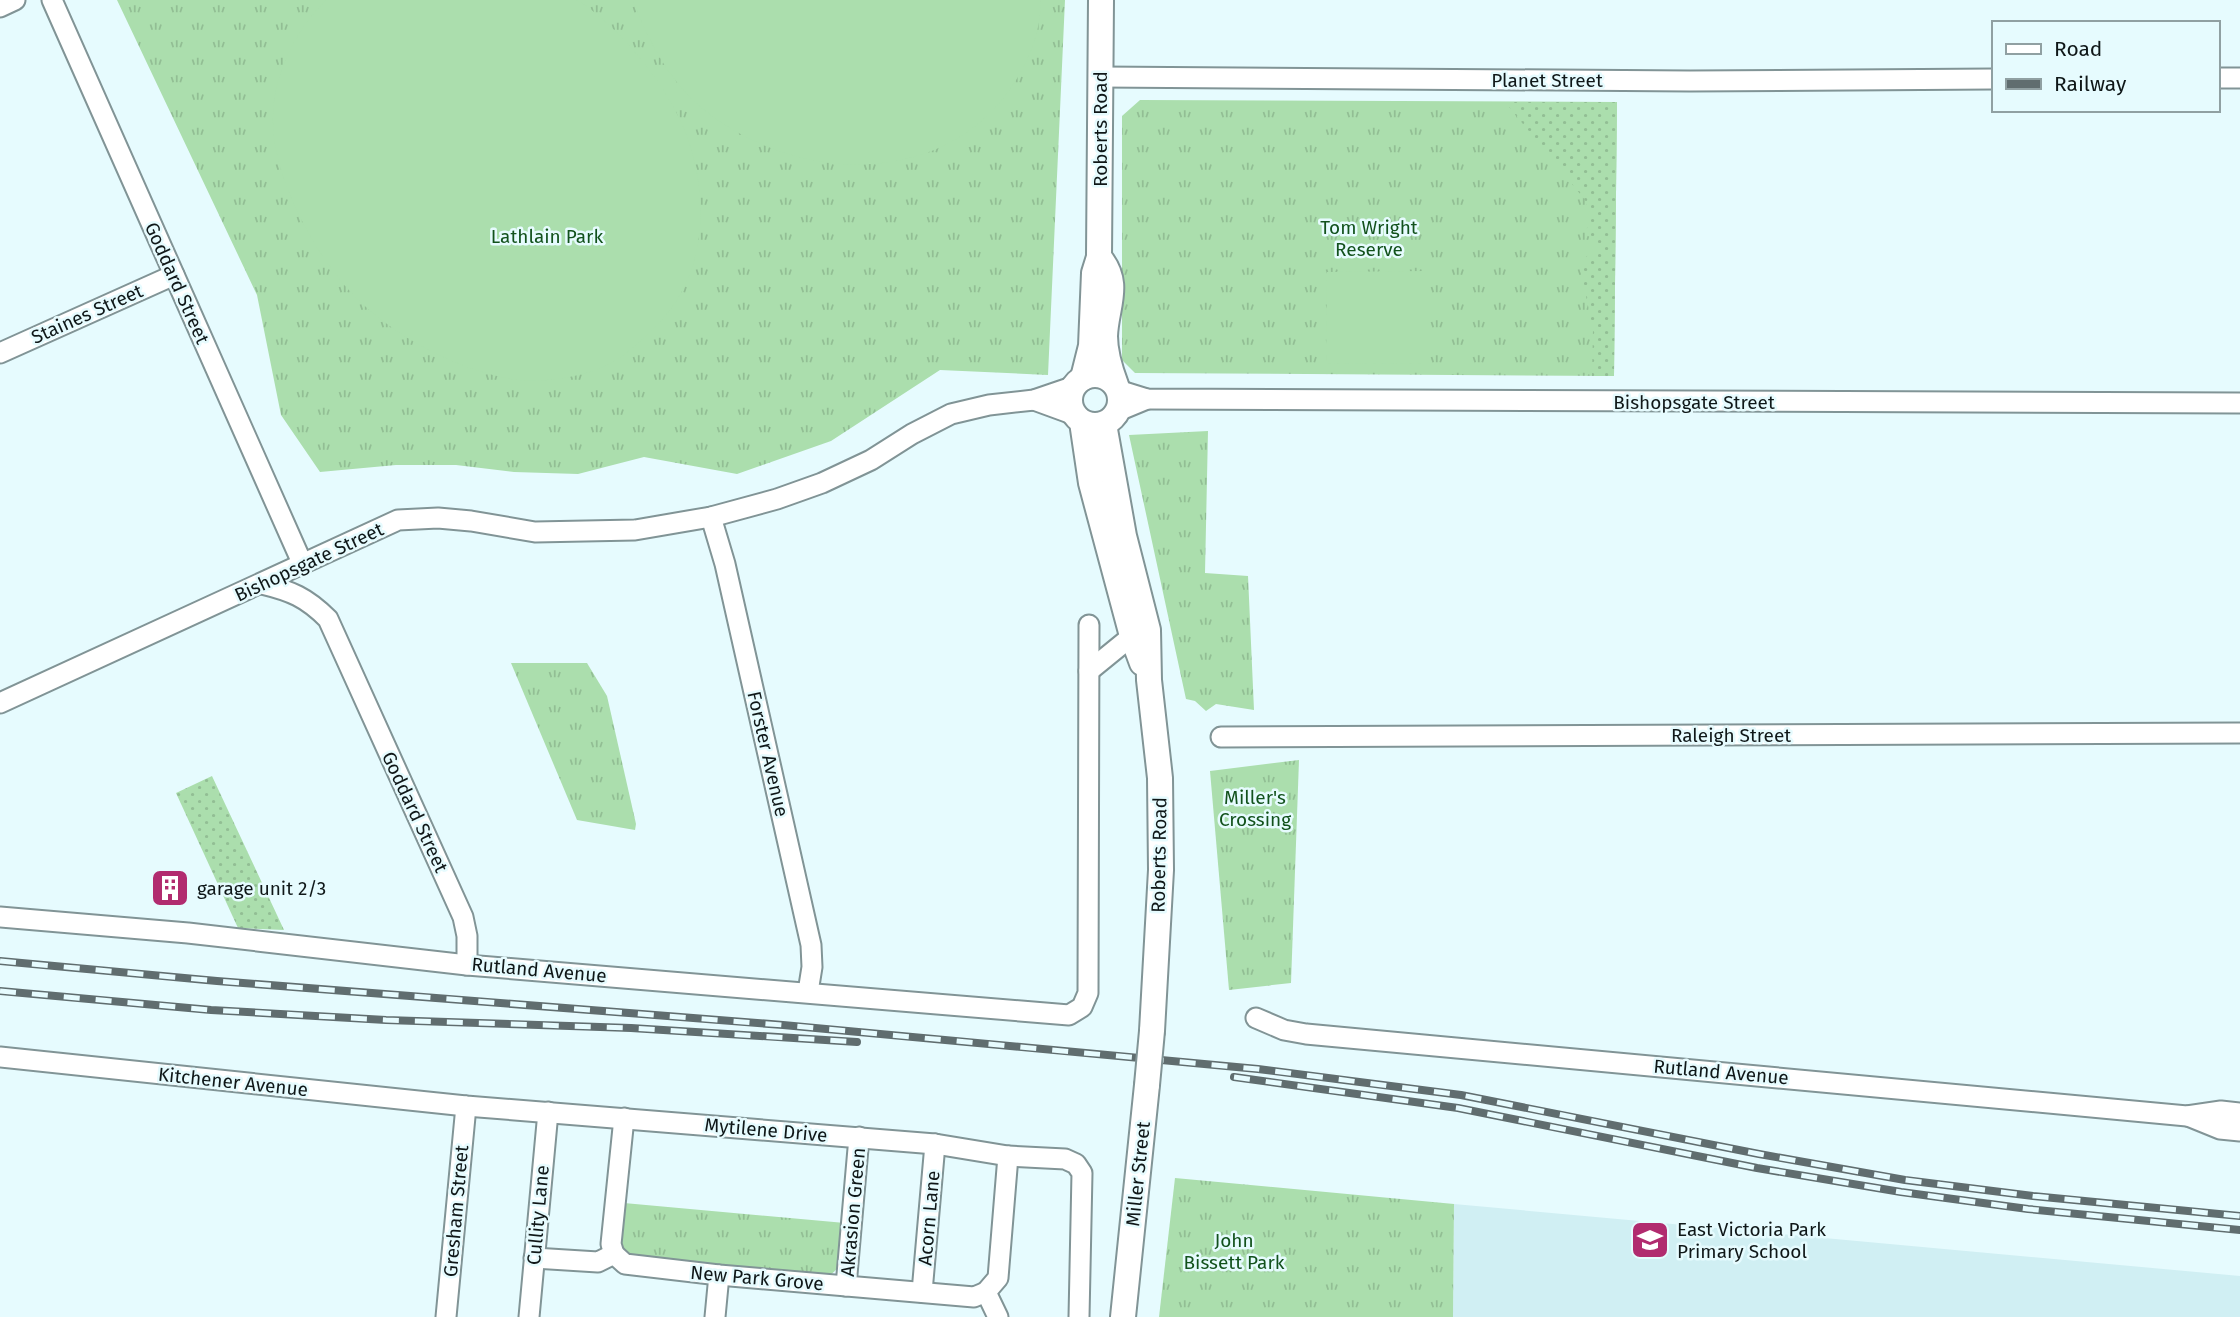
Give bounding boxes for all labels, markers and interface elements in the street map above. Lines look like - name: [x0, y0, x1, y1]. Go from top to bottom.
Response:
- legend: [1992, 21, 2219, 112]
- text: Road: [2054, 36, 2102, 62]
- street label: Planet Street: [1491, 69, 1603, 92]
- street label: Roberts Road: [1089, 71, 1112, 187]
- text: Railway: [2054, 71, 2127, 97]
- park label: Tom Wright Reserve: [1320, 216, 1418, 261]
- street label: Goddard Street: [140, 219, 214, 348]
- park label: Lathlain Park: [491, 225, 603, 248]
- street label: Staines Street: [28, 279, 146, 349]
- street label: Bishopsgate Street: [1613, 391, 1775, 414]
- street label: Bishopsgate Street: [231, 517, 387, 607]
- street label: Forster Avenue: [742, 689, 794, 819]
- street label: Raleigh Street: [1671, 724, 1791, 747]
- street label: Goddard Street: [377, 748, 453, 876]
- park label: Miller's Crossing: [1219, 786, 1291, 831]
- street label: Roberts Road: [1146, 797, 1172, 913]
- building icon: garage unit 2/3: [149, 867, 191, 909]
- place label: garage unit 2/3: [197, 877, 326, 900]
- street label: Rutland Avenue: [470, 953, 608, 987]
- street label: Rutland Avenue: [1652, 1055, 1790, 1089]
- street label: Kitchener Avenue: [157, 1063, 309, 1101]
- street label: Mytilene Drive: [704, 1113, 828, 1147]
- street label: Miller Street: [1121, 1120, 1155, 1228]
- street label: Gresham Street: [439, 1144, 473, 1278]
- street label: Akrasion Green: [836, 1146, 870, 1278]
- street label: Cullity Lane: [522, 1164, 554, 1266]
- street label: Acorn Lane: [913, 1170, 945, 1266]
- place label: East Victoria Park Primary School: [1677, 1218, 1826, 1263]
- school or university icon: East Victoria Park Primary School: [1629, 1219, 1671, 1261]
- park label: John Bissett Park: [1184, 1229, 1285, 1274]
- street label: New Park Grove: [689, 1261, 825, 1295]

